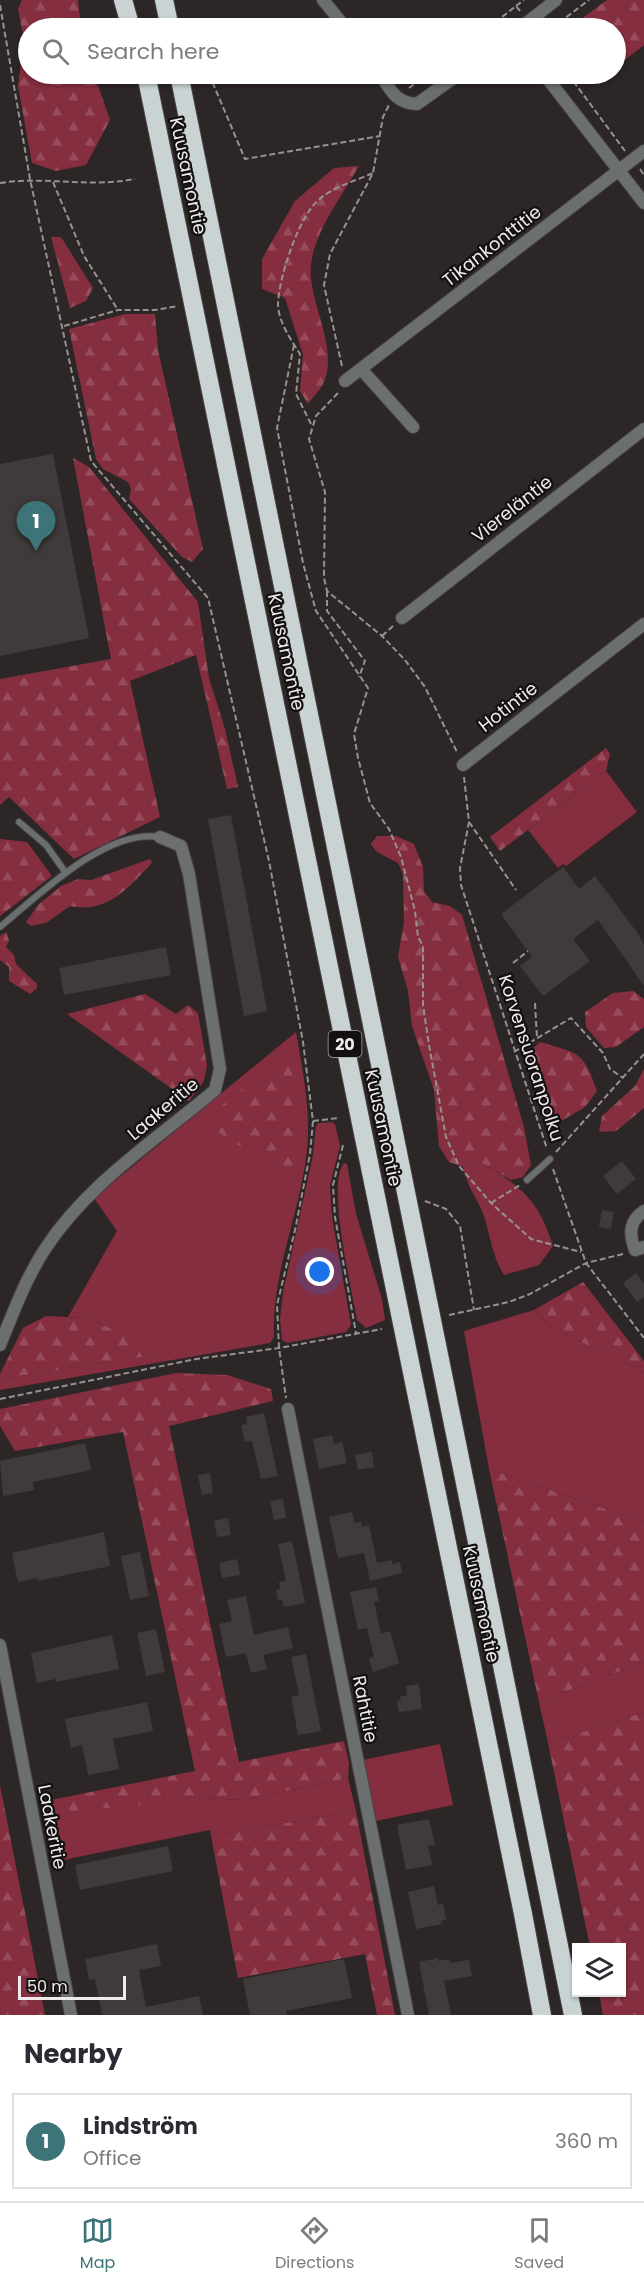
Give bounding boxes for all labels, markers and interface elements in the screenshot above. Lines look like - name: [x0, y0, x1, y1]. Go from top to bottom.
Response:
- search box: [18, 18, 626, 84]
- icon: search: [39, 35, 72, 68]
- text: Search here: [87, 36, 220, 67]
- street label: Kuusamontie: [164, 115, 213, 237]
- street label: Tikankonttitie: [437, 199, 546, 292]
- street label: Viereläntie: [466, 469, 557, 548]
- pin: 1: [16, 502, 56, 551]
- street label: Kuusamontie: [262, 591, 311, 713]
- street label: Hotintie: [473, 676, 542, 738]
- street label: Korvensuoranpolku: [493, 971, 570, 1144]
- road number: 20: [328, 1031, 362, 1057]
- street label: Kuusamontie: [359, 1067, 408, 1189]
- street label: Laakeritie: [122, 1071, 204, 1146]
- your location: [305, 1257, 334, 1286]
- street label: Kuusamontie: [457, 1543, 506, 1665]
- street label: Rahtitie: [347, 1673, 384, 1745]
- street label: Laakeritie: [32, 1782, 73, 1871]
- map controls: [572, 1943, 626, 1997]
- button: layers: [572, 1943, 626, 1997]
- scale bar: [18, 1973, 126, 2000]
- text: 50 m: [27, 1975, 68, 1998]
- text: Nearby: [24, 2036, 122, 2072]
- text: Lindström: [83, 2111, 198, 2142]
- text: 1: [42, 2127, 49, 2155]
- text: 360 m: [555, 2127, 618, 2155]
- text: Office: [83, 2144, 141, 2172]
- tab: Map: [80, 2214, 115, 2275]
- tab: Directions: [275, 2214, 354, 2275]
- tab: Saved: [514, 2214, 564, 2275]

